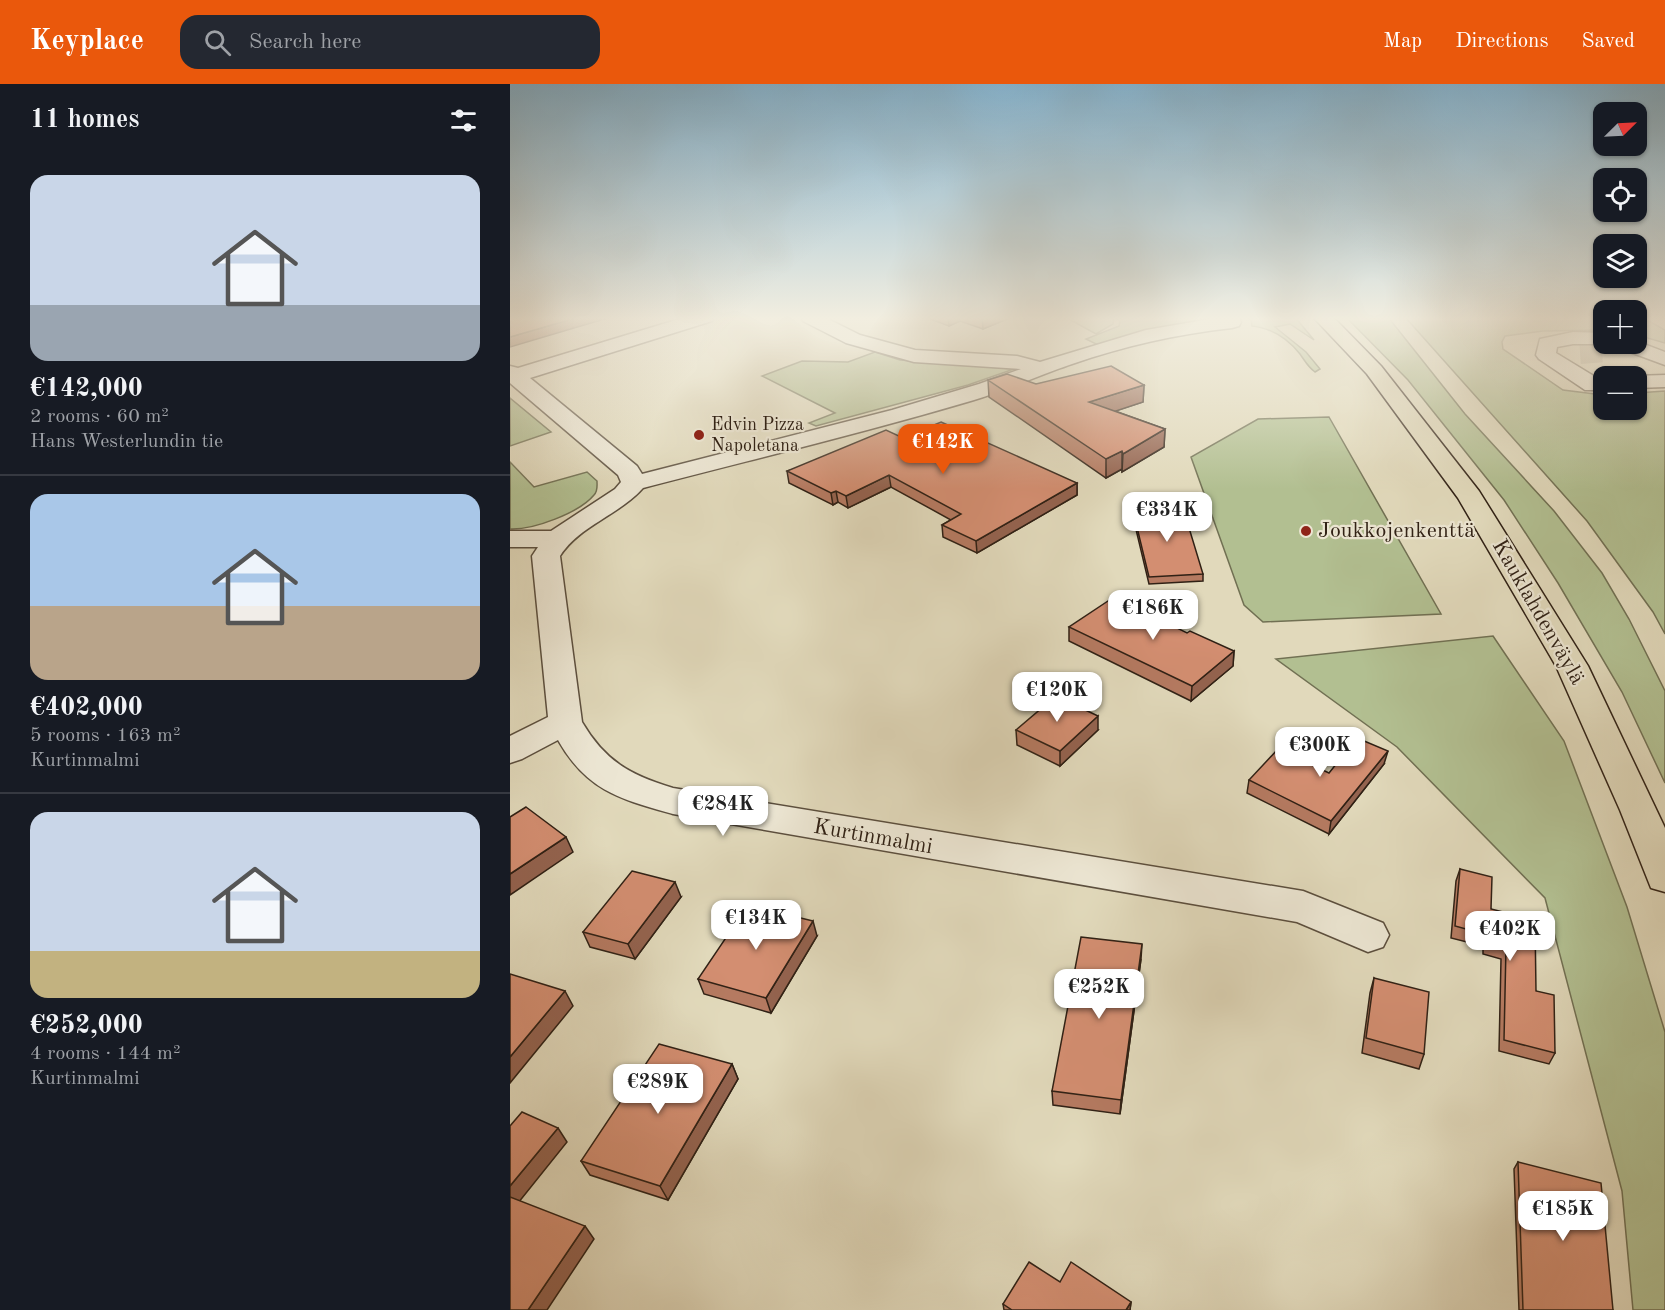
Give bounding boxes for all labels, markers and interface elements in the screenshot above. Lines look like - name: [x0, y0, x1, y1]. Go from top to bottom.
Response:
- search box: [180, 15, 600, 69]
- icon: search: [201, 26, 234, 59]
- text: Keyplace: [30, 28, 144, 56]
- text: Search here: [249, 31, 361, 53]
- text: Map: [1383, 31, 1422, 52]
- text: Directions: [1455, 31, 1549, 52]
- text: Saved: [1582, 31, 1635, 52]
- north arrow: [1593, 102, 1647, 156]
- map controls: [1593, 102, 1647, 420]
- icon: filters: [447, 104, 480, 137]
- text: 11 homes: [30, 107, 139, 133]
- button: locate: [1593, 168, 1647, 222]
- icon: home: [201, 214, 309, 322]
- button: layers: [1593, 234, 1647, 288]
- button: +: [1593, 300, 1647, 354]
- button: −: [1593, 366, 1647, 420]
- text: €142,000: [30, 376, 143, 402]
- text: 2 rooms · 60 m²: [30, 407, 169, 427]
- place label: Edvin Pizza Napoletana: [711, 416, 804, 455]
- pin: €142K: [901, 424, 985, 475]
- marker: Edvin Pizza Napoletana: [692, 428, 706, 442]
- text: Hans Westerlundin tie: [30, 432, 223, 452]
- text: €142K: [912, 433, 974, 453]
- pin: €334K: [1125, 492, 1209, 543]
- text: €334K: [1136, 501, 1198, 521]
- place label: Joukkojenkenttä: [1318, 520, 1475, 542]
- marker: Joukkojenkenttä: [1299, 524, 1313, 538]
- icon: home: [201, 533, 309, 641]
- street label: Kauklahdenväylä: [1488, 536, 1588, 688]
- pin: €186K: [1111, 590, 1195, 641]
- text: €186K: [1122, 599, 1184, 619]
- pin: €120K: [1015, 672, 1099, 723]
- text: €120K: [1026, 681, 1088, 701]
- text: €402,000: [30, 695, 143, 721]
- text: 5 rooms · 163 m²: [30, 726, 180, 746]
- pin: €300K: [1278, 727, 1362, 778]
- text: €300K: [1289, 736, 1351, 756]
- text: Kurtinmalmi: [30, 751, 140, 771]
- pin: €284K: [681, 786, 765, 837]
- text: €284K: [692, 795, 754, 815]
- street label: Kurtinmalmi: [812, 816, 934, 858]
- icon: home: [201, 851, 309, 959]
- pin: €134K: [714, 900, 798, 951]
- text: €134K: [725, 909, 787, 929]
- pin: €402K: [1468, 911, 1552, 962]
- text: €402K: [1479, 920, 1541, 940]
- pin: €252K: [1057, 969, 1141, 1020]
- text: €252K: [1068, 978, 1130, 998]
- text: €252,000: [30, 1013, 143, 1039]
- text: 4 rooms · 144 m²: [30, 1044, 180, 1064]
- pin: €289K: [616, 1064, 700, 1115]
- text: Kurtinmalmi: [30, 1069, 140, 1089]
- text: €289K: [627, 1073, 689, 1093]
- pin: €185K: [1521, 1191, 1605, 1242]
- text: €185K: [1532, 1200, 1594, 1220]

